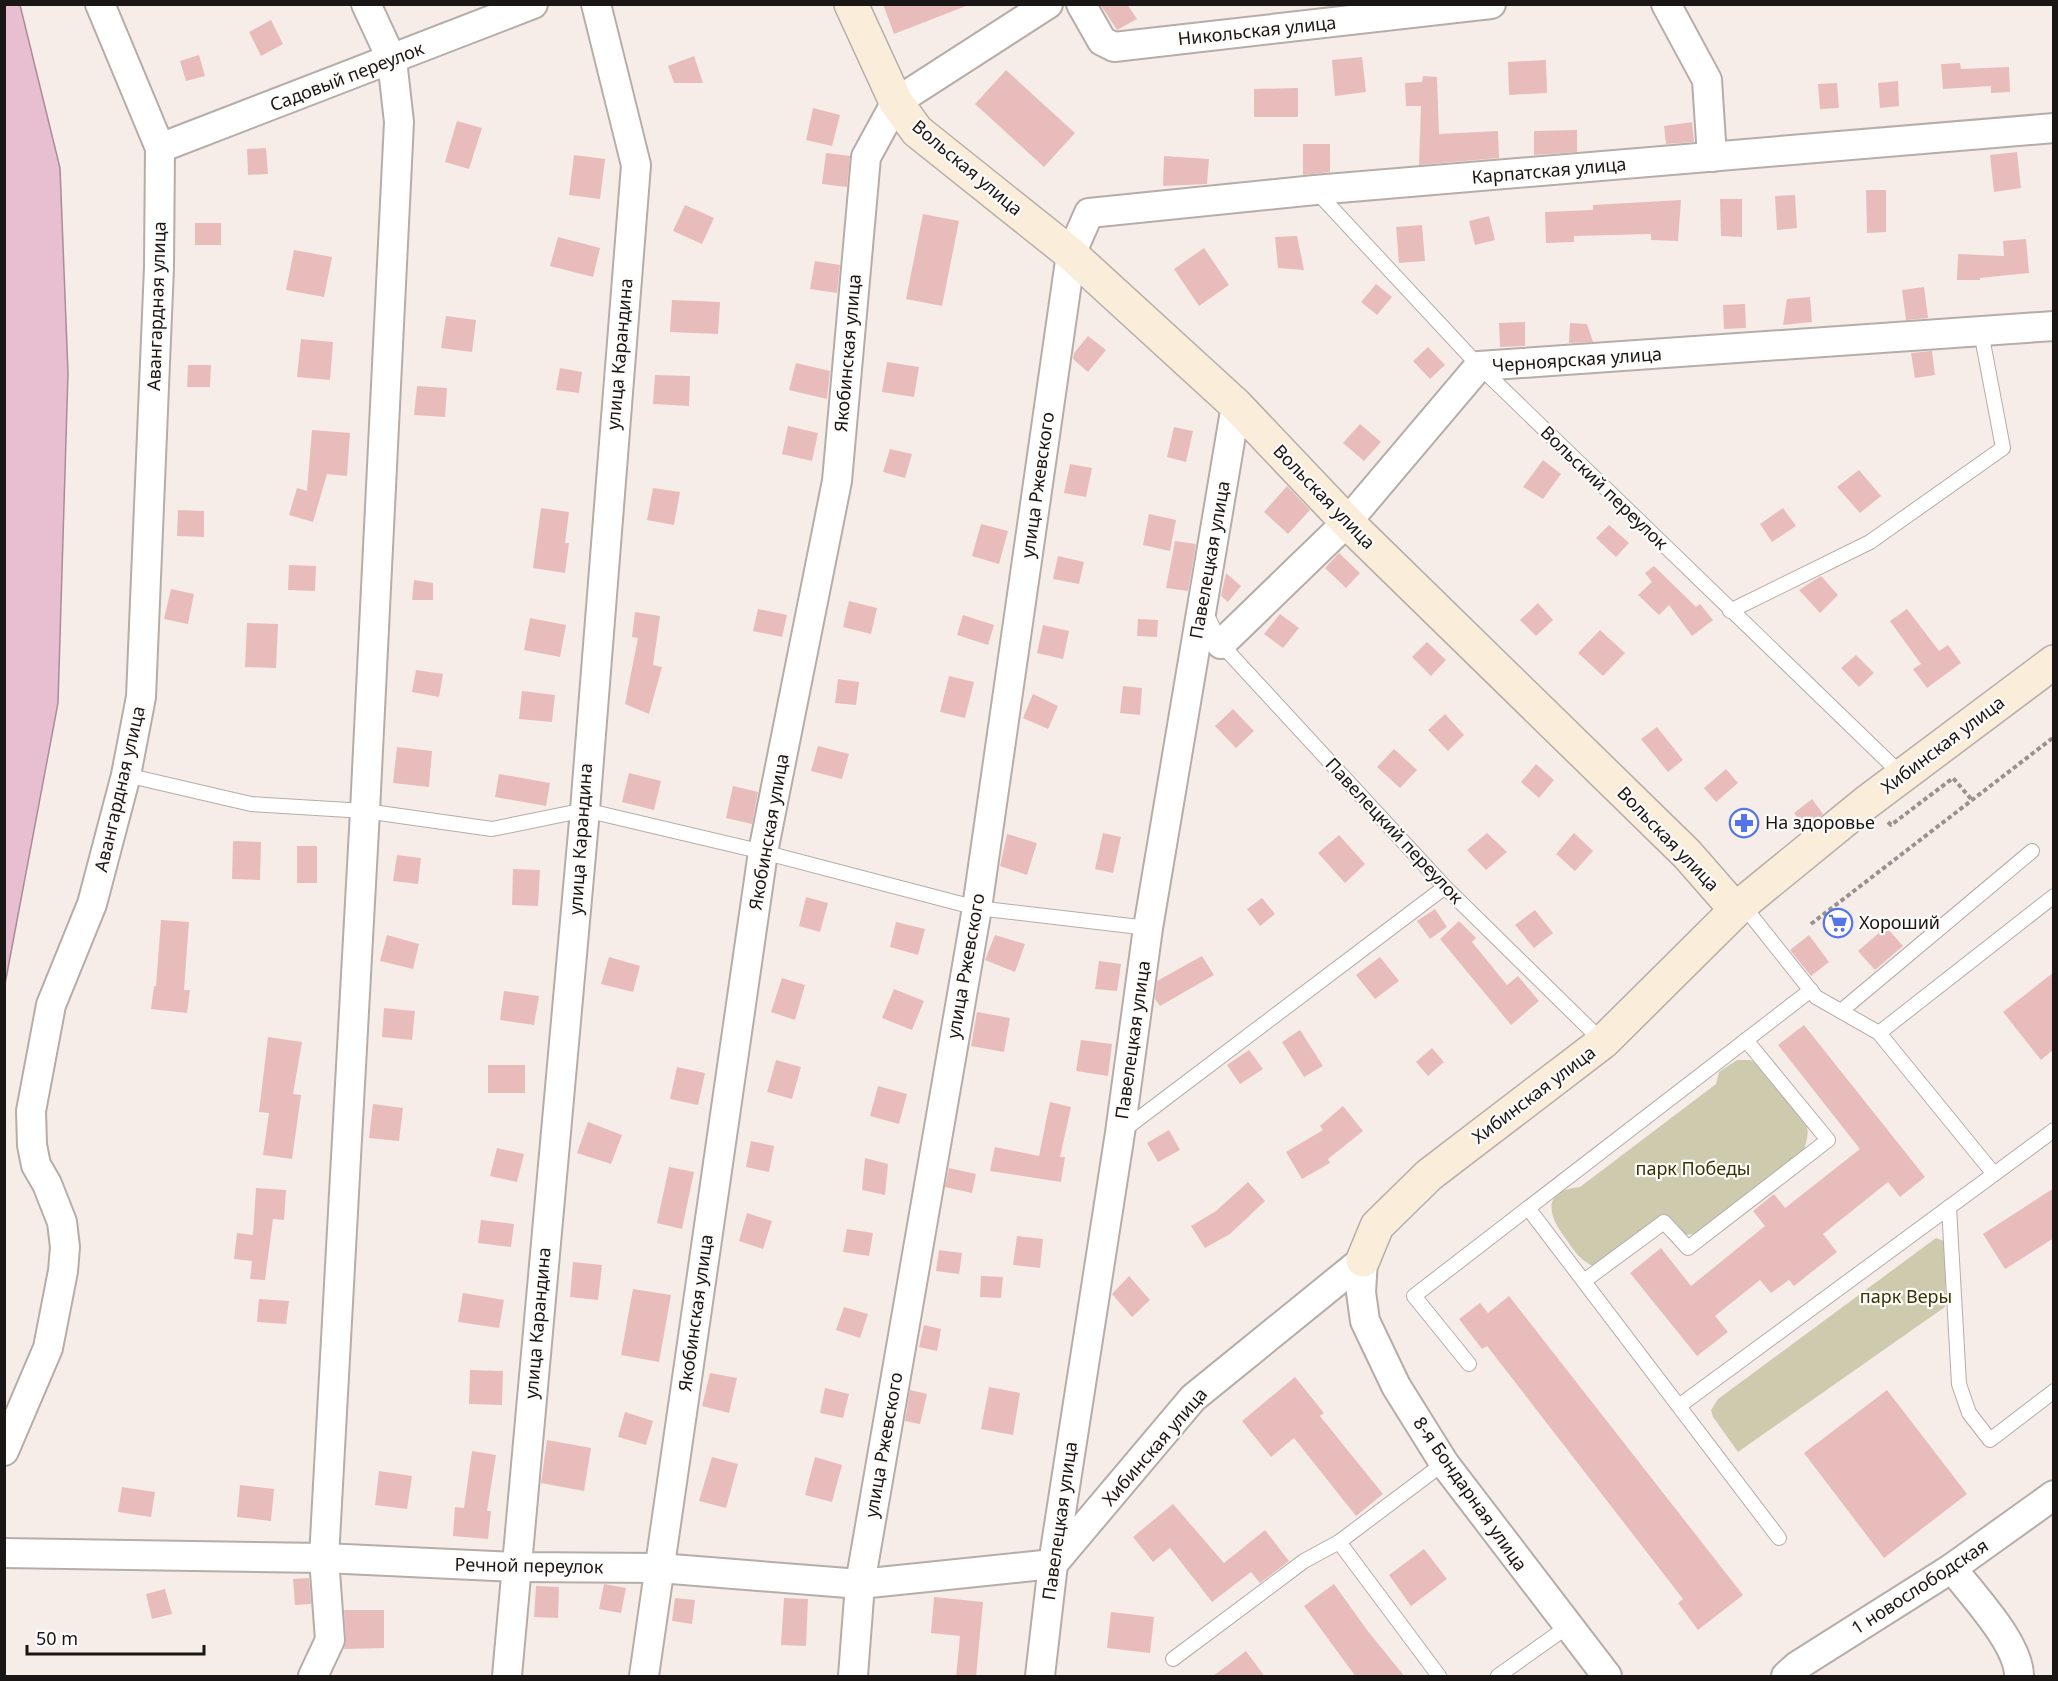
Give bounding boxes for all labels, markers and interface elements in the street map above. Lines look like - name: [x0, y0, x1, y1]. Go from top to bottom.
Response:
- street label: Никольская улица: [1177, 10, 1337, 50]
- street label: Садовый переулок: [266, 35, 427, 116]
- street label: Вольская улица: [907, 114, 1028, 220]
- street label: Карпатская улица: [1471, 151, 1627, 189]
- street label: Авангардная улица: [141, 221, 171, 391]
- street label: Якобинская улица: [828, 273, 866, 433]
- street label: улица Карандина: [600, 277, 638, 431]
- street label: Черноярская улица: [1491, 341, 1663, 377]
- street label: улица Ржевского: [1015, 410, 1059, 559]
- street label: Вольский переулок: [1536, 420, 1674, 555]
- street label: Вольская улица: [1269, 439, 1381, 554]
- street label: Павелецкая улица: [1183, 479, 1235, 641]
- street label: Хибинская улица: [1876, 690, 2009, 799]
- street label: Авангардная улица: [88, 704, 150, 874]
- street label: Якобинская улица: [742, 752, 794, 912]
- street label: Павелецкий переулок: [1321, 752, 1469, 909]
- street label: улица Карандина: [563, 762, 597, 916]
- street label: Вольская улица: [1613, 781, 1725, 896]
- pharmacy icon: На здоровье: [1728, 807, 1760, 839]
- place label: На здоровье: [1765, 810, 1875, 834]
- street label: улица Ржевского: [940, 891, 990, 1040]
- supermarket icon: Хороший: [1822, 907, 1854, 939]
- place label: Хороший: [1859, 910, 1940, 934]
- street label: Павелецкая улица: [1109, 959, 1155, 1121]
- street label: Хибинская улица: [1467, 1040, 1600, 1149]
- park label: парк Победы: [1635, 1156, 1751, 1180]
- street label: Якобинская улица: [672, 1233, 718, 1393]
- street label: улица Карандина: [518, 1246, 556, 1400]
- park label: парк Веры: [1860, 1284, 1952, 1308]
- street label: улица Ржевского: [858, 1370, 908, 1519]
- street label: Хибинская улица: [1096, 1382, 1212, 1510]
- street label: 8-я Бондарная улица: [1409, 1412, 1533, 1575]
- street label: Павелецкая улица: [1036, 1440, 1082, 1602]
- street label: 1 новослободская: [1847, 1533, 1992, 1639]
- street label: Речной переулок: [454, 1552, 604, 1578]
- scale bar: [27, 1618, 204, 1656]
- text: 50 m: [36, 1626, 78, 1650]

